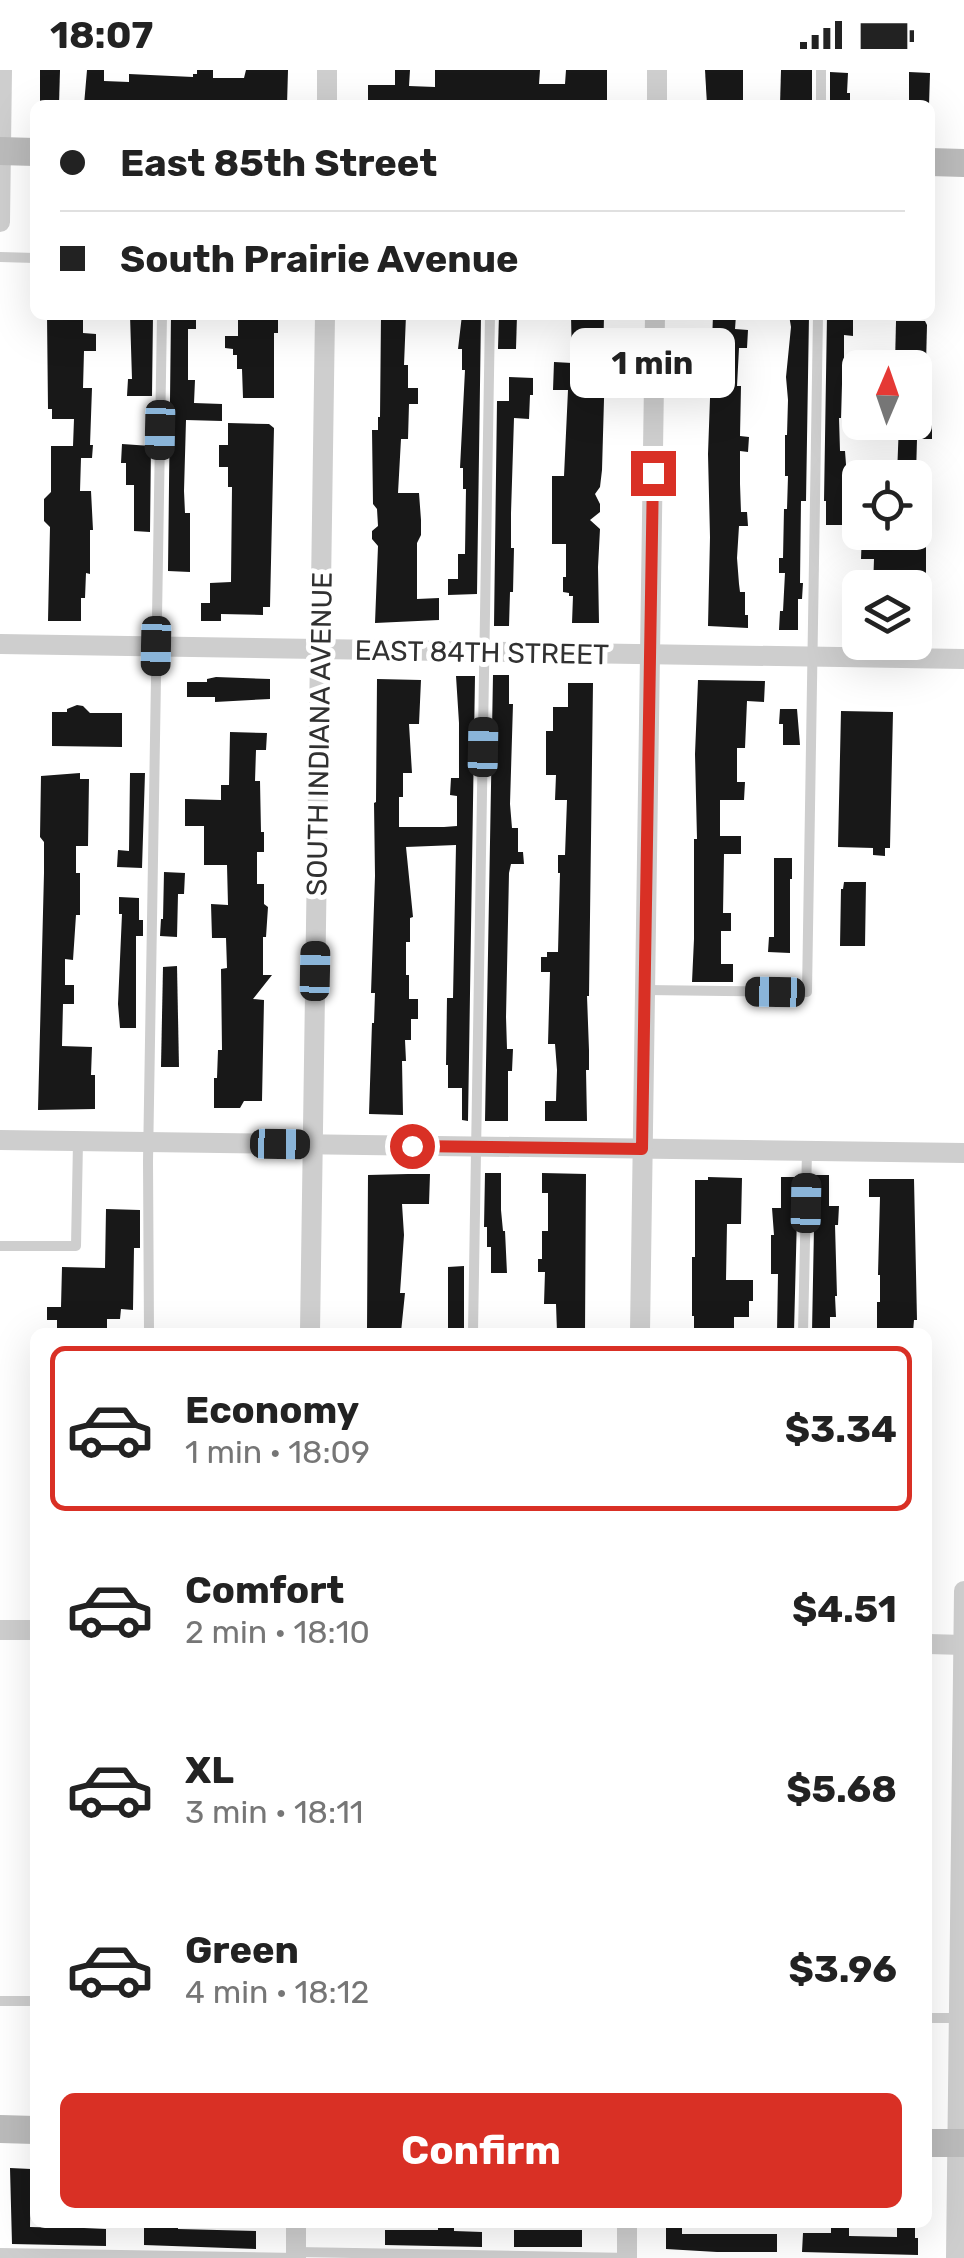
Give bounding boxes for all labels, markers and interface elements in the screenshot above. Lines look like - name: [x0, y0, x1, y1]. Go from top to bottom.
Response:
- text: 18:07: [50, 12, 153, 58]
- text: East 85th Street: [120, 140, 437, 186]
- text: South Prairie Avenue: [120, 236, 519, 282]
- callout: 1 min: [570, 328, 736, 398]
- text: 1 min: [612, 344, 693, 382]
- north arrow: [842, 350, 932, 440]
- map controls: [842, 350, 932, 660]
- car: [144, 400, 176, 460]
- route end: [631, 451, 676, 496]
- button: locate: [842, 460, 932, 550]
- button: layers: [842, 570, 932, 660]
- street label: SOUTH INDIANA AVENUE: [300, 572, 339, 896]
- car: [140, 616, 172, 676]
- street label: EAST 84TH STREET: [354, 634, 610, 671]
- car: [467, 717, 499, 777]
- car: [299, 941, 331, 1001]
- car: [745, 976, 805, 1008]
- route start: [390, 1124, 435, 1169]
- car: [250, 1128, 310, 1160]
- car: [790, 1173, 822, 1233]
- icon: car: [65, 1384, 155, 1474]
- text: Economy: [185, 1387, 359, 1433]
- text: $3.34: [785, 1406, 897, 1452]
- text: 1 min · 18:09: [185, 1433, 370, 1471]
- icon: car: [65, 1564, 155, 1654]
- text: Comfort: [185, 1567, 344, 1613]
- text: $4.51: [792, 1586, 897, 1632]
- text: 2 min · 18:10: [185, 1613, 370, 1651]
- icon: car: [65, 1744, 155, 1834]
- text: XL: [185, 1747, 234, 1793]
- text: $5.68: [786, 1766, 897, 1812]
- text: 3 min · 18:11: [185, 1793, 364, 1831]
- icon: car: [65, 1924, 155, 2014]
- text: Green: [185, 1927, 299, 1973]
- text: $3.96: [788, 1946, 897, 1992]
- text: 4 min · 18:12: [185, 1973, 369, 2011]
- button: Confirm: [60, 2093, 902, 2208]

